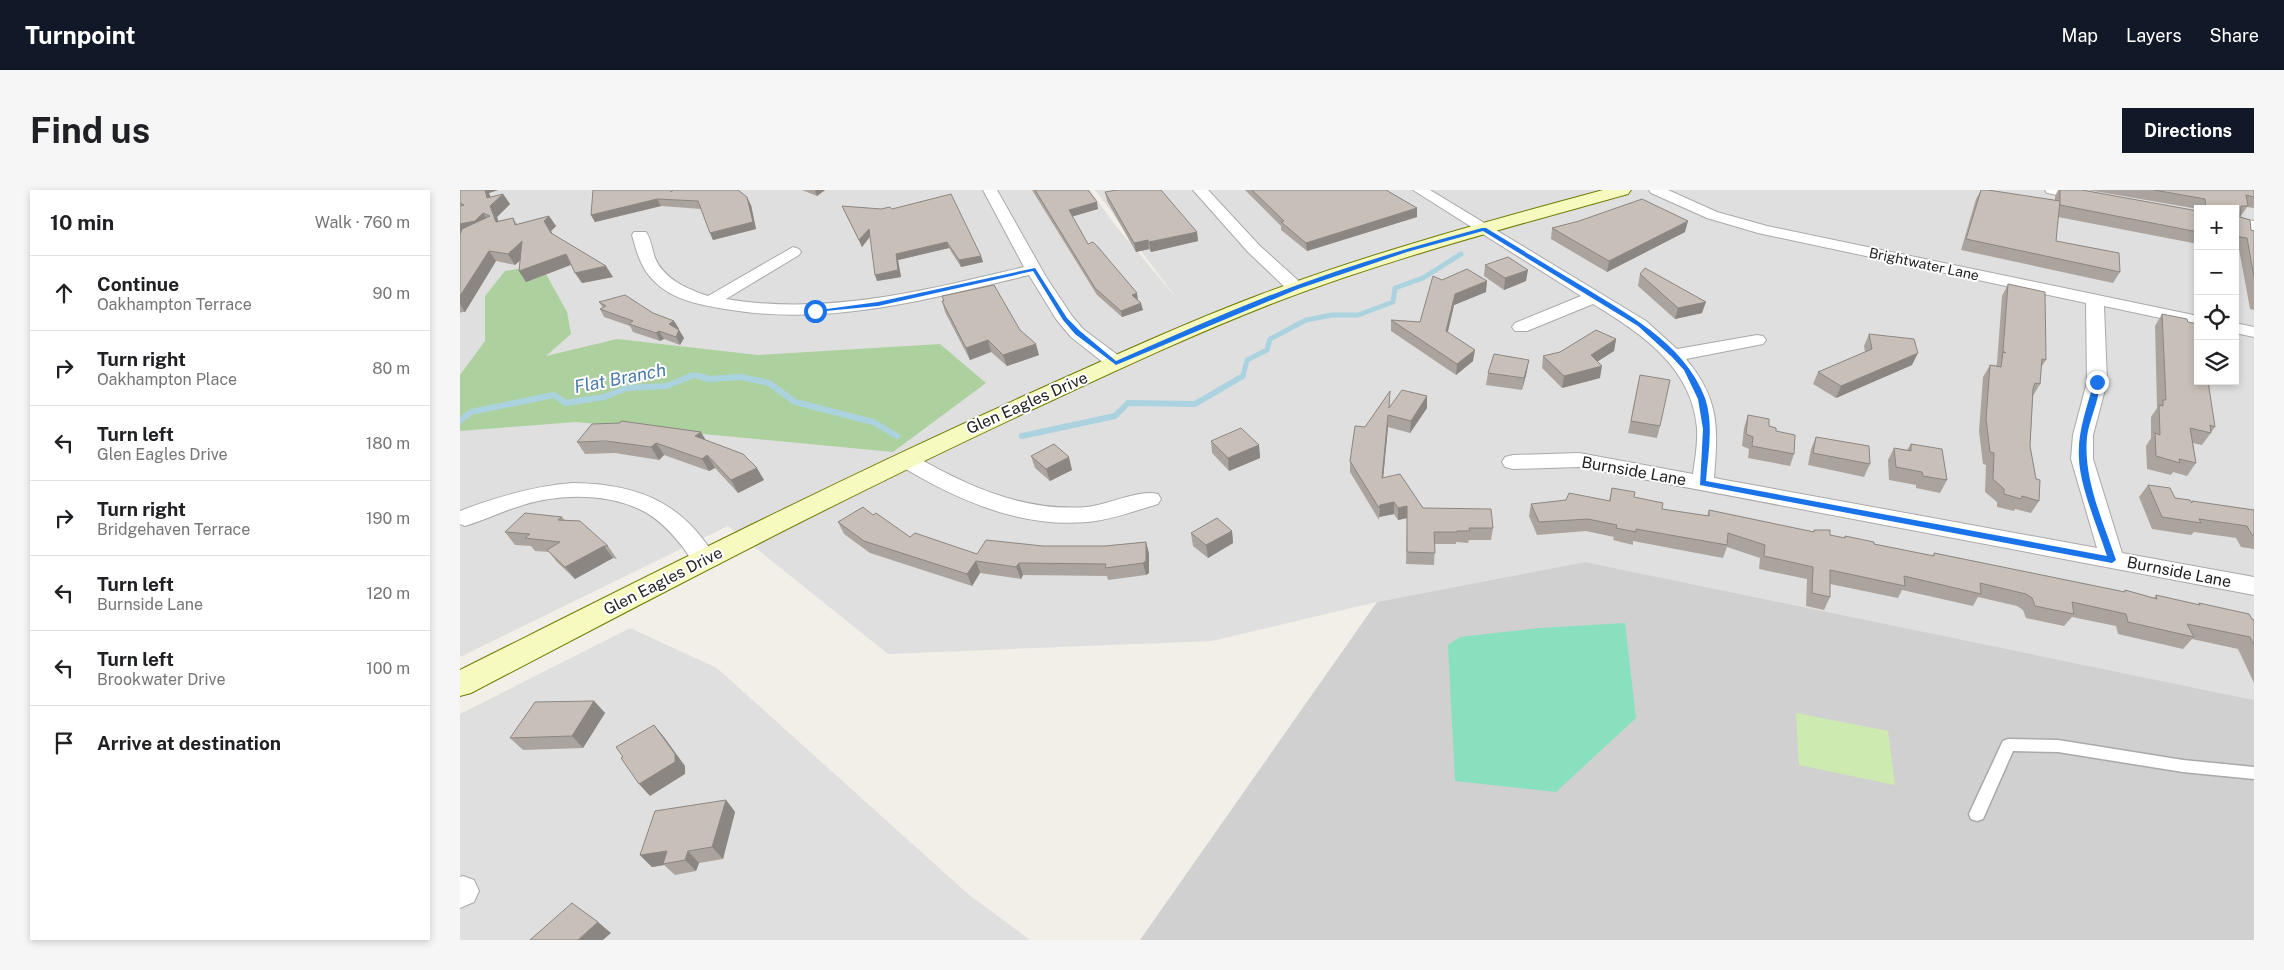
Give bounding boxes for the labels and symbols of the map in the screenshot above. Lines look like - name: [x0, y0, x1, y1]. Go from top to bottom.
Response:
- street label: Brightwater Lane: [1868, 245, 1981, 283]
- route start: [804, 300, 827, 323]
- water label: Flat Branch: [572, 359, 668, 397]
- street label: Glen Eagles Drive: [963, 368, 1091, 438]
- route end: [2086, 371, 2109, 394]
- street label: Burnside Lane: [1580, 452, 1688, 490]
- street label: Glen Eagles Drive: [600, 543, 726, 619]
- street label: Burnside Lane: [2125, 553, 2233, 591]

